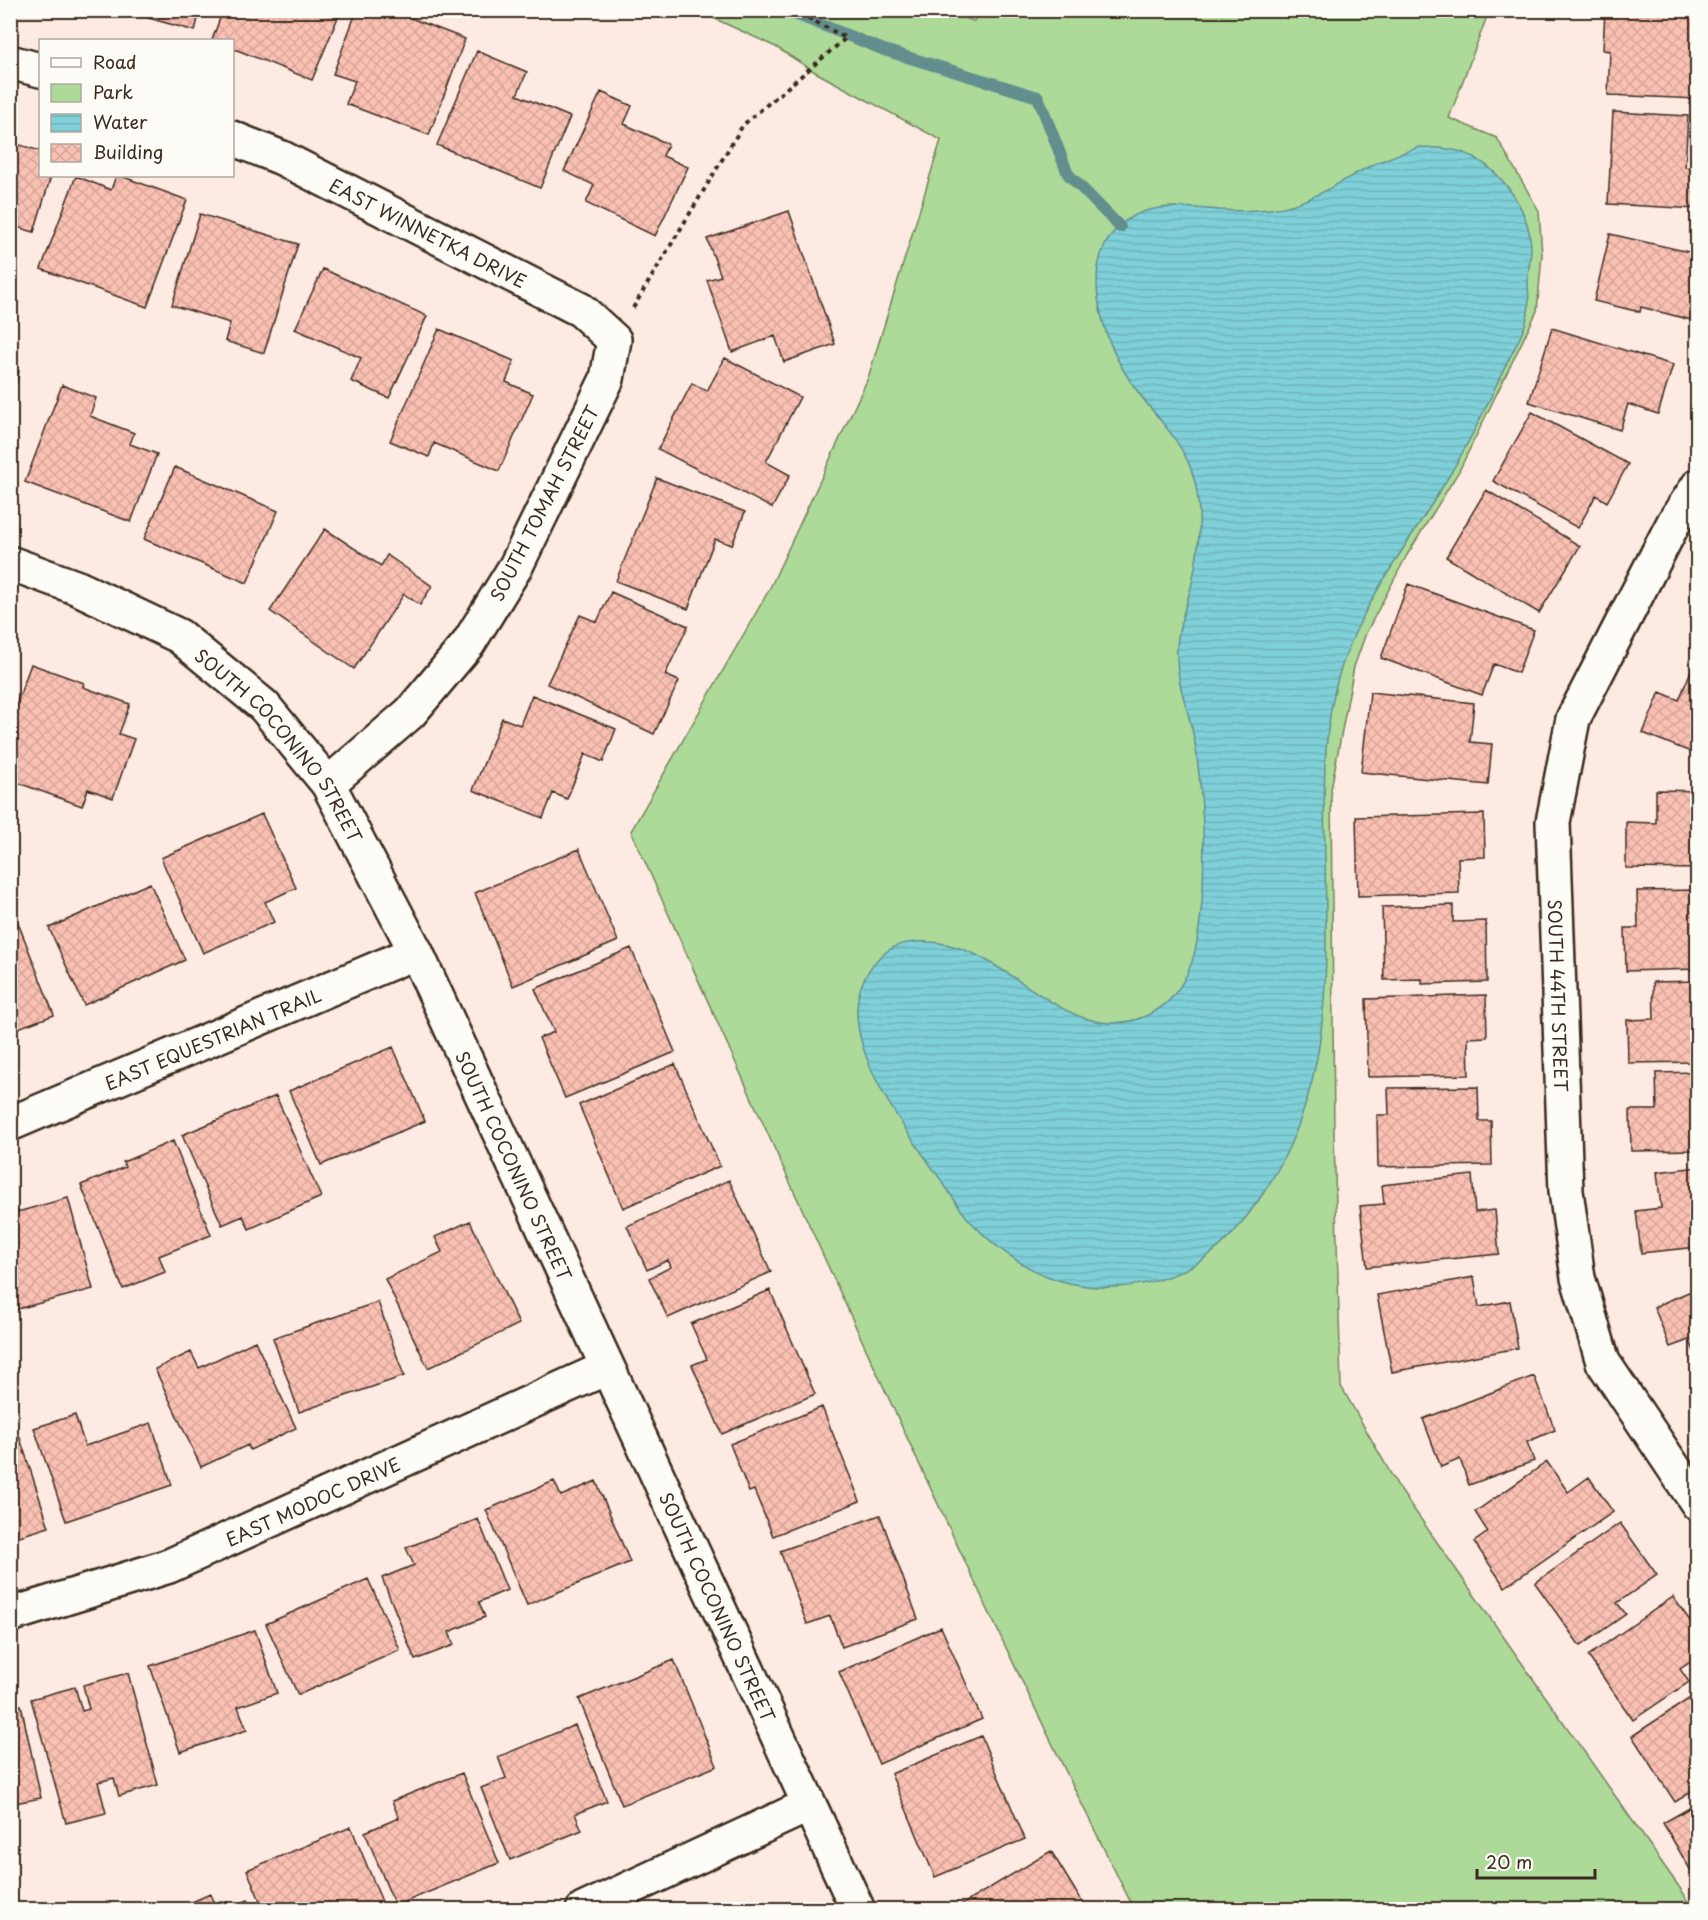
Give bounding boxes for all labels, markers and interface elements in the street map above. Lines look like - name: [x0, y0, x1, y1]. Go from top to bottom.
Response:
- legend: [39, 39, 234, 177]
- text: Road: [93, 48, 137, 75]
- text: Park: [93, 78, 133, 105]
- text: Water: [93, 108, 148, 135]
- text: Building: [93, 138, 163, 165]
- street label: EAST WINNETKA DRIVE: [325, 171, 532, 294]
- street label: SOUTH TOMAH STREET: [483, 400, 605, 606]
- street label: SOUTH COCONINO STREET: [190, 641, 370, 847]
- street label: SOUTH 44TH STREET: [1542, 899, 1576, 1093]
- street label: EAST EQUESTRIAN TRAIL: [100, 980, 325, 1096]
- street label: SOUTH COCONINO STREET: [450, 1046, 579, 1285]
- street label: EAST MODOC DRIVE: [221, 1450, 404, 1552]
- street label: SOUTH COCONINO STREET: [653, 1488, 783, 1726]
- scale bar: [1477, 1842, 1596, 1880]
- text: 20 m: [1486, 1848, 1532, 1875]

